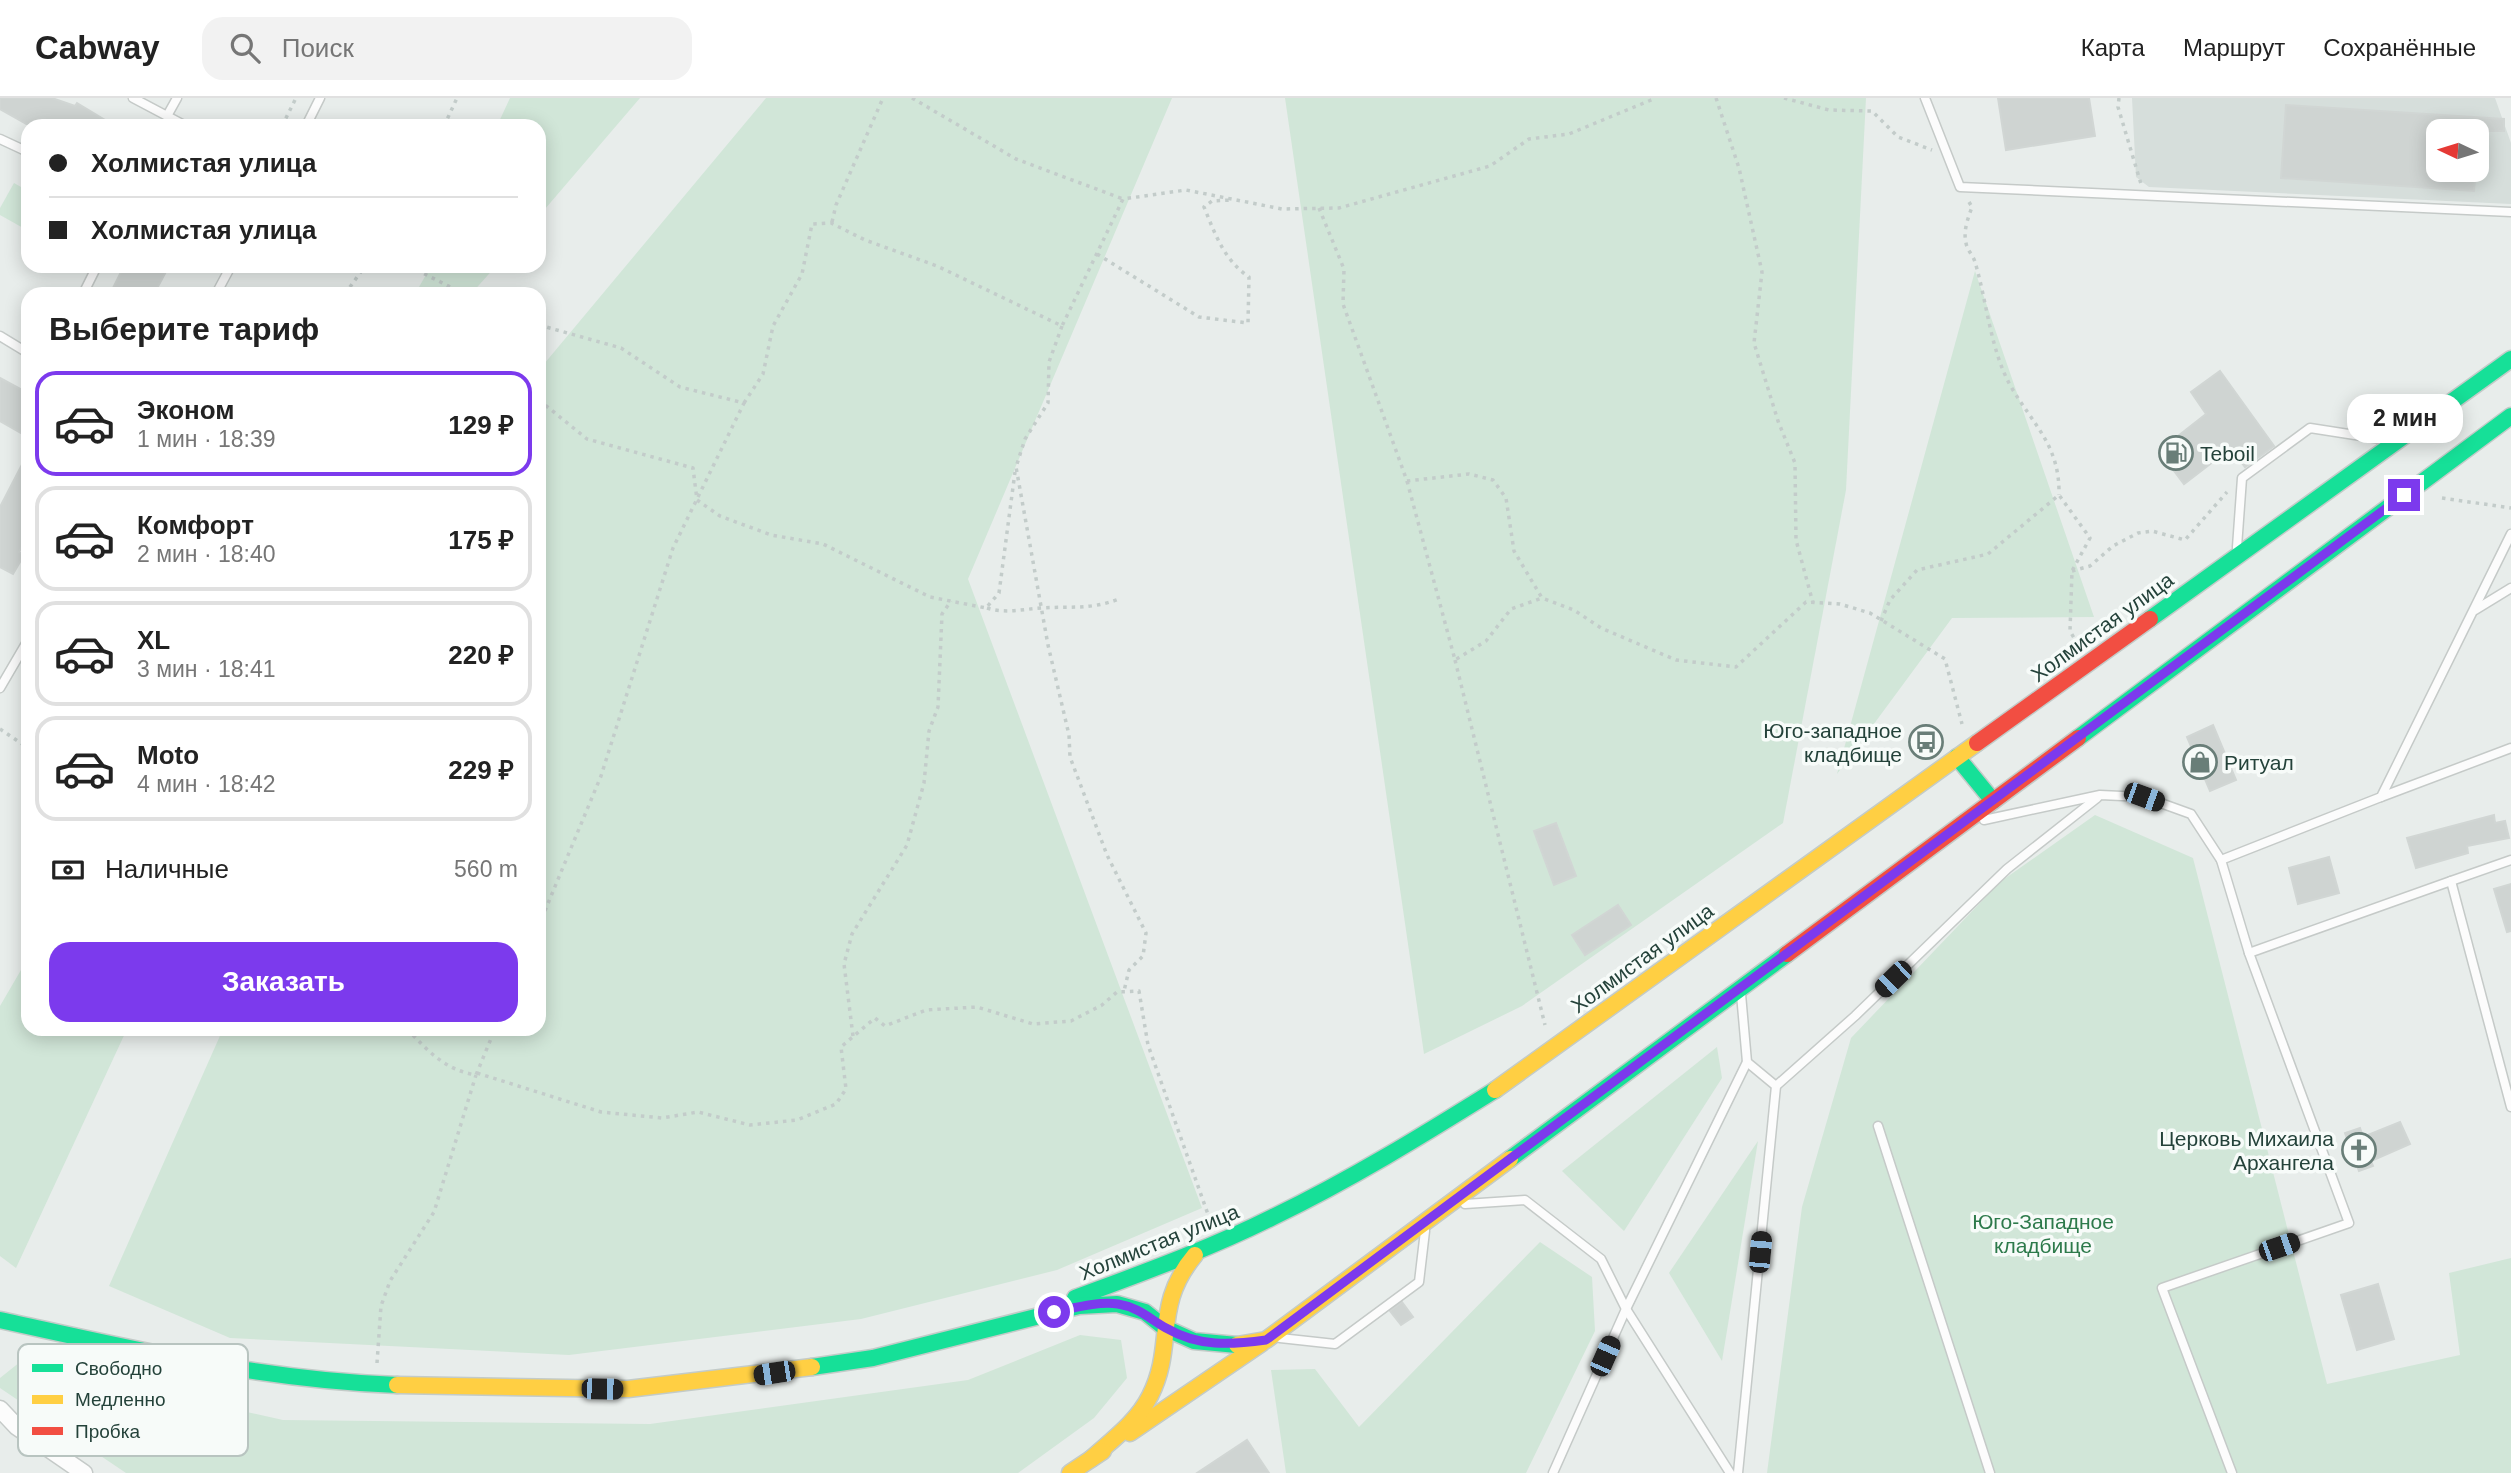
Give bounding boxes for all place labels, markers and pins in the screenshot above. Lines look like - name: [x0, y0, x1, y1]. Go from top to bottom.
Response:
- fuel station icon: Teboil: [2157, 434, 2195, 472]
- place label: Teboil: [2200, 442, 2255, 465]
- place label: Юго-западное кладбище: [1763, 719, 1902, 766]
- bus stop icon: Юго-западное кладбище: [1907, 723, 1945, 761]
- shop icon: Ритуал: [2181, 743, 2219, 781]
- place label: Ритуал: [2224, 751, 2294, 774]
- place label: Церковь Михаила Архангела: [2159, 1127, 2334, 1174]
- church icon: Церковь Михаила Архангела: [2340, 1131, 2378, 1169]

